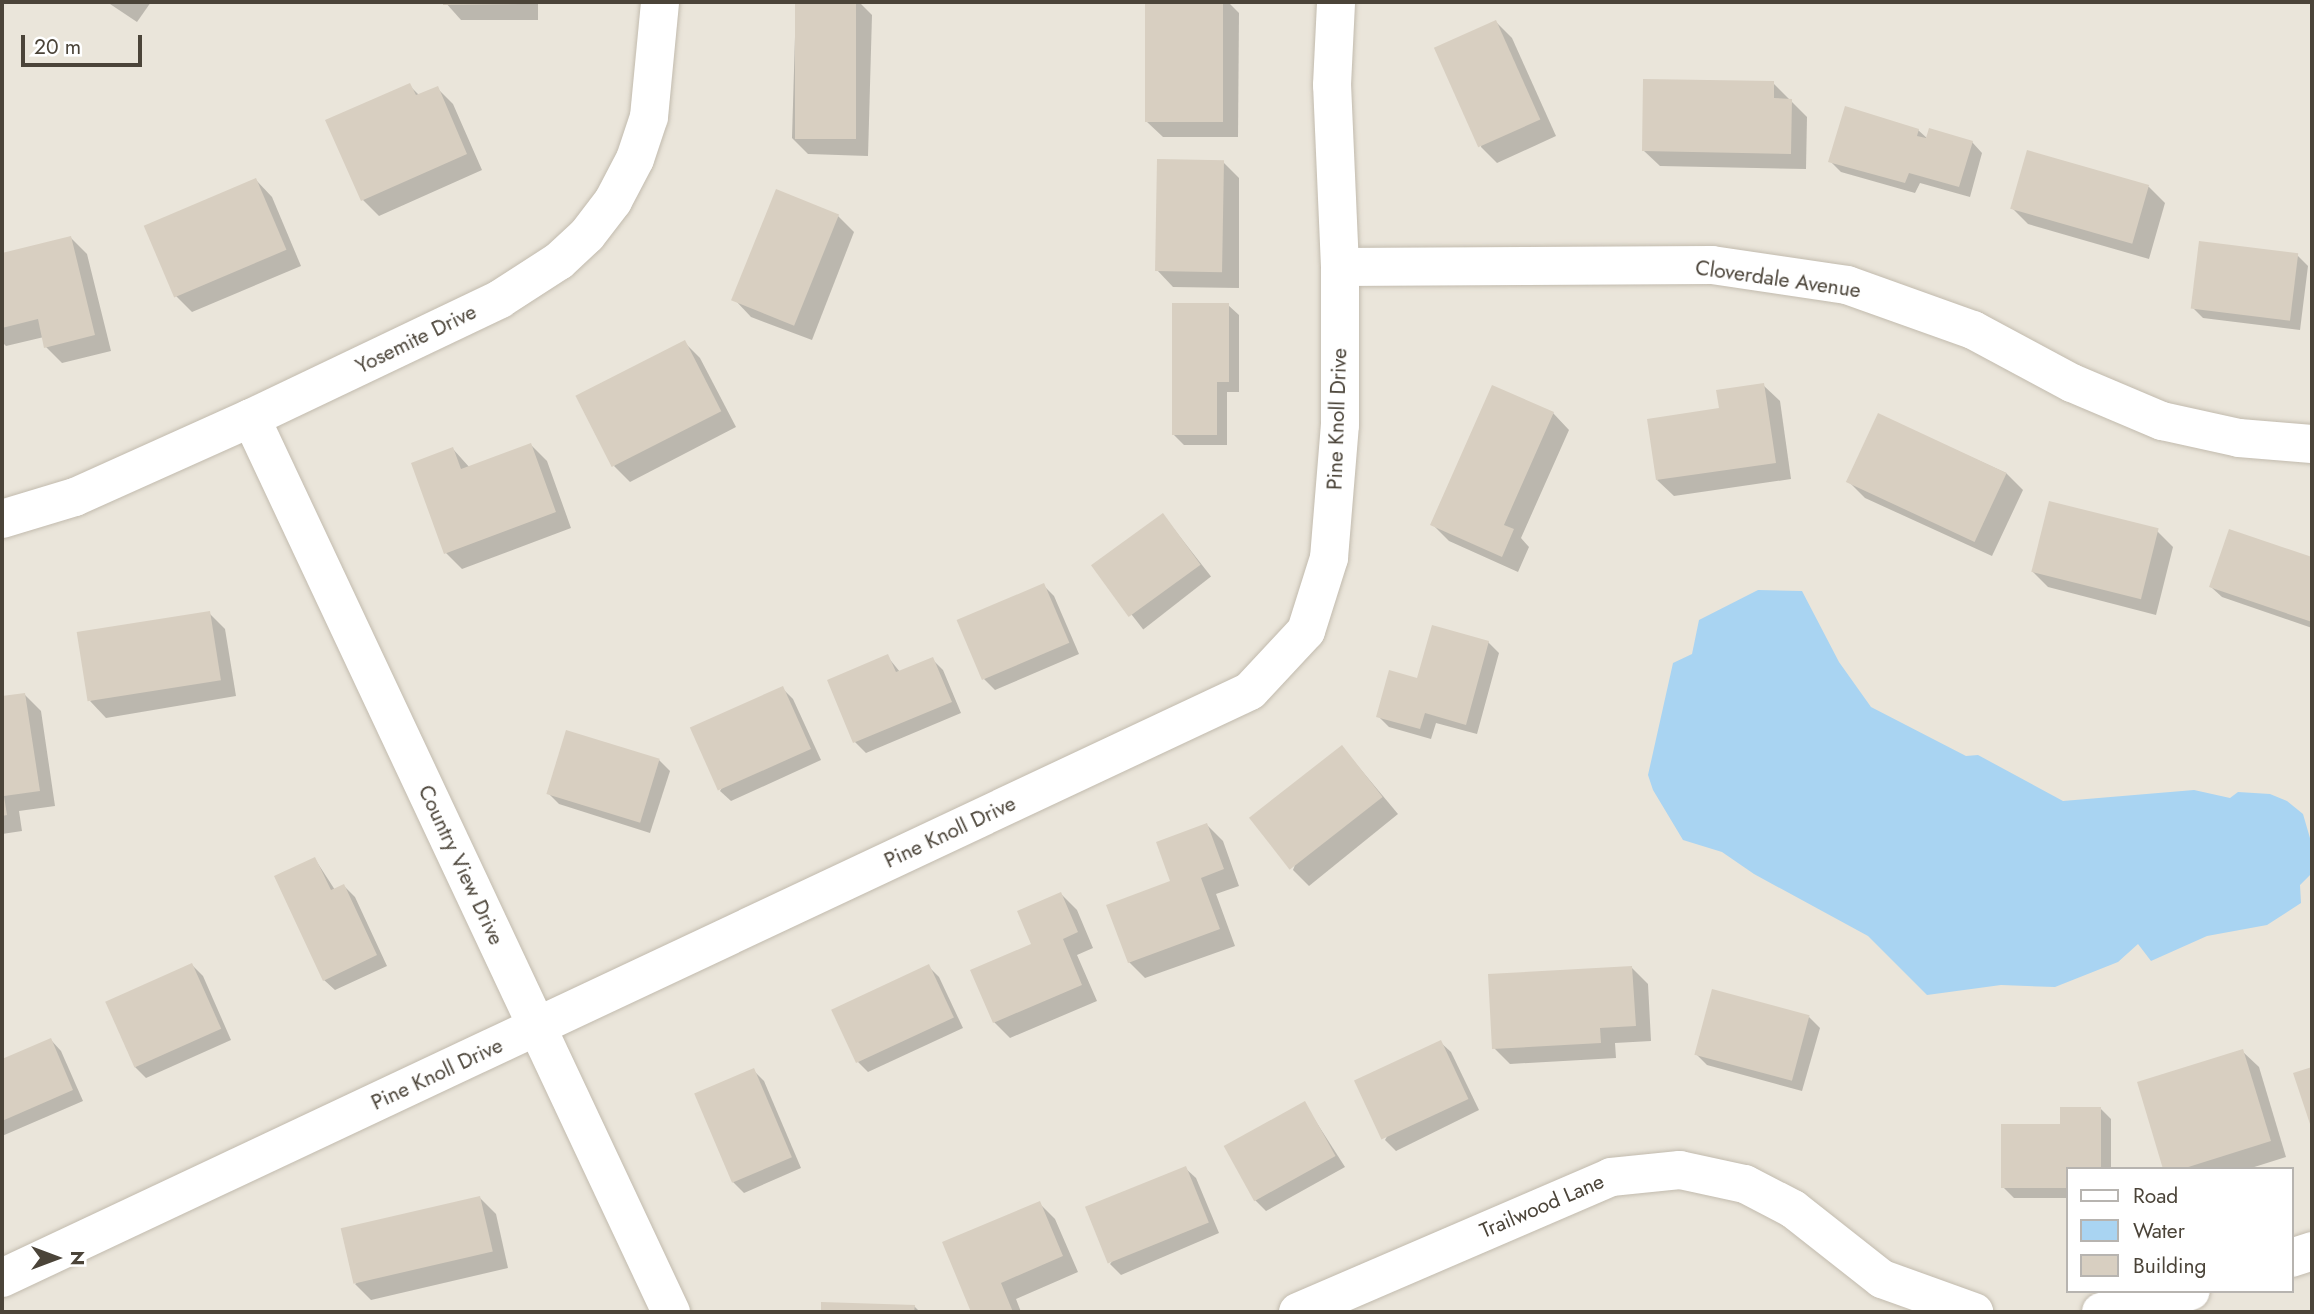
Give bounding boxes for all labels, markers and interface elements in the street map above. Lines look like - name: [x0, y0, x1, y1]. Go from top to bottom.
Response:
- scale bar: [24, 21, 145, 65]
- text: 20 m: [34, 32, 81, 62]
- street label: Cloverdale Avenue: [1694, 255, 1862, 303]
- street label: Yosemite Drive: [352, 299, 480, 379]
- street label: Pine Knoll Drive: [1322, 348, 1352, 490]
- street label: Country View Drive: [413, 781, 509, 949]
- street label: Pine Knoll Drive: [880, 791, 1020, 873]
- street label: Pine Knoll Drive: [367, 1033, 507, 1115]
- legend: [2066, 1167, 2293, 1293]
- street label: Trailwood Lane: [1476, 1169, 1608, 1243]
- text: Road: [2133, 1181, 2178, 1211]
- text: Water: [2133, 1216, 2185, 1246]
- north arrow: [21, 1223, 91, 1293]
- text: N: [64, 1250, 91, 1266]
- text: Building: [2133, 1251, 2206, 1281]

